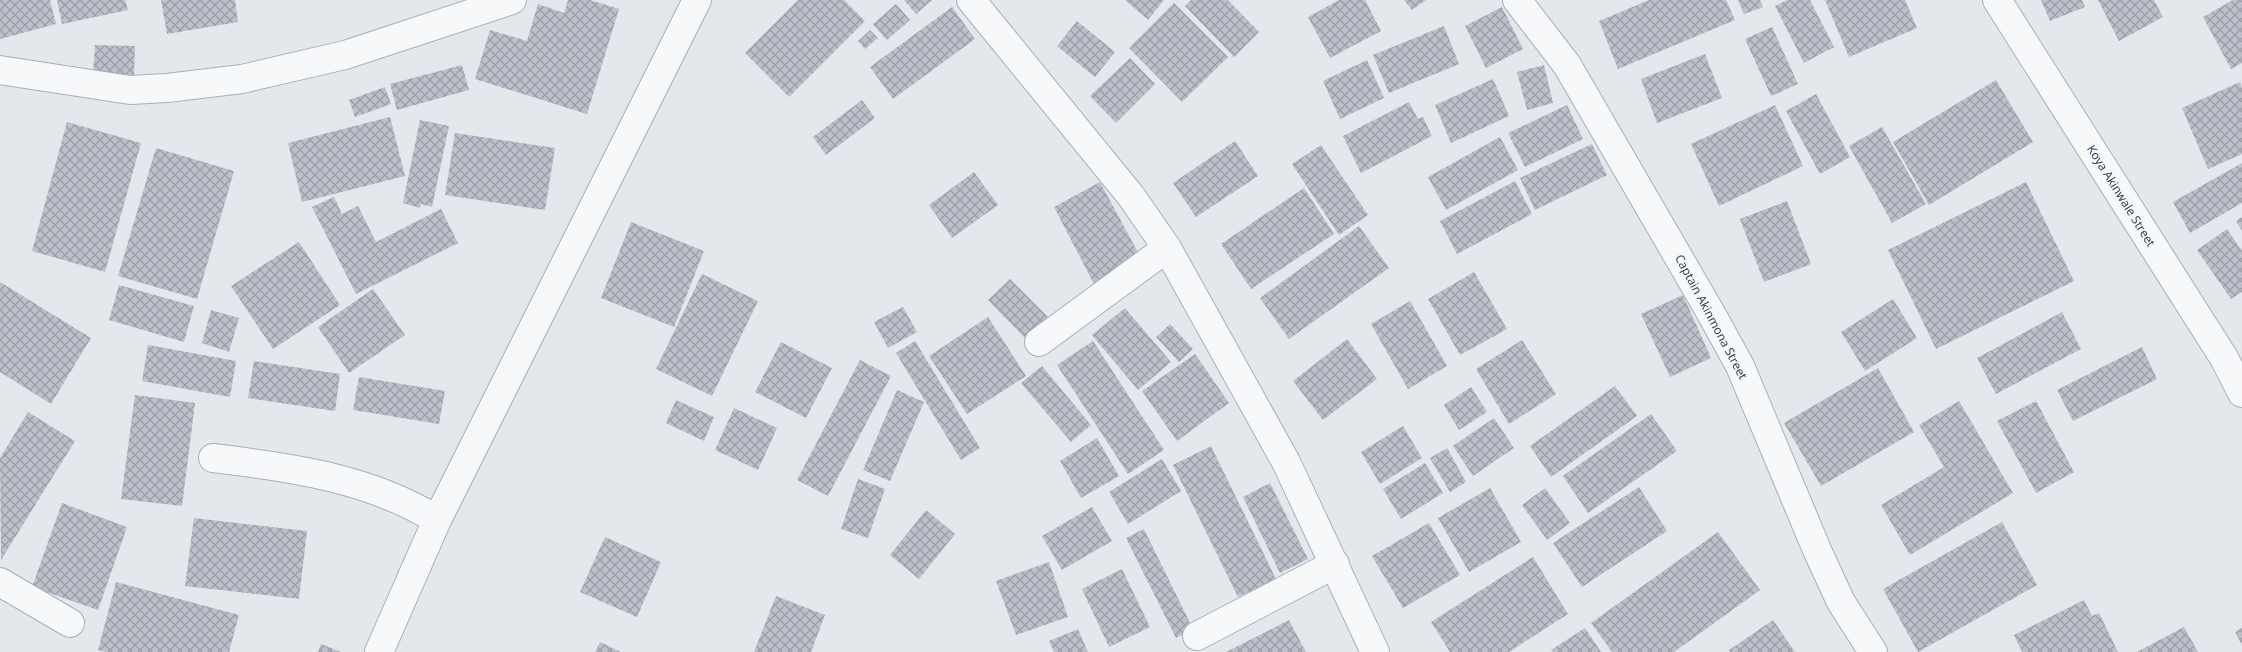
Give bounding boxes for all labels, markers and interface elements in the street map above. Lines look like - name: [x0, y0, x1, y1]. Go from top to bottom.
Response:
- street label: Koya Akinwale Street: [2083, 142, 2160, 250]
- street label: Captain Akinmona Street: [1671, 251, 1752, 382]

